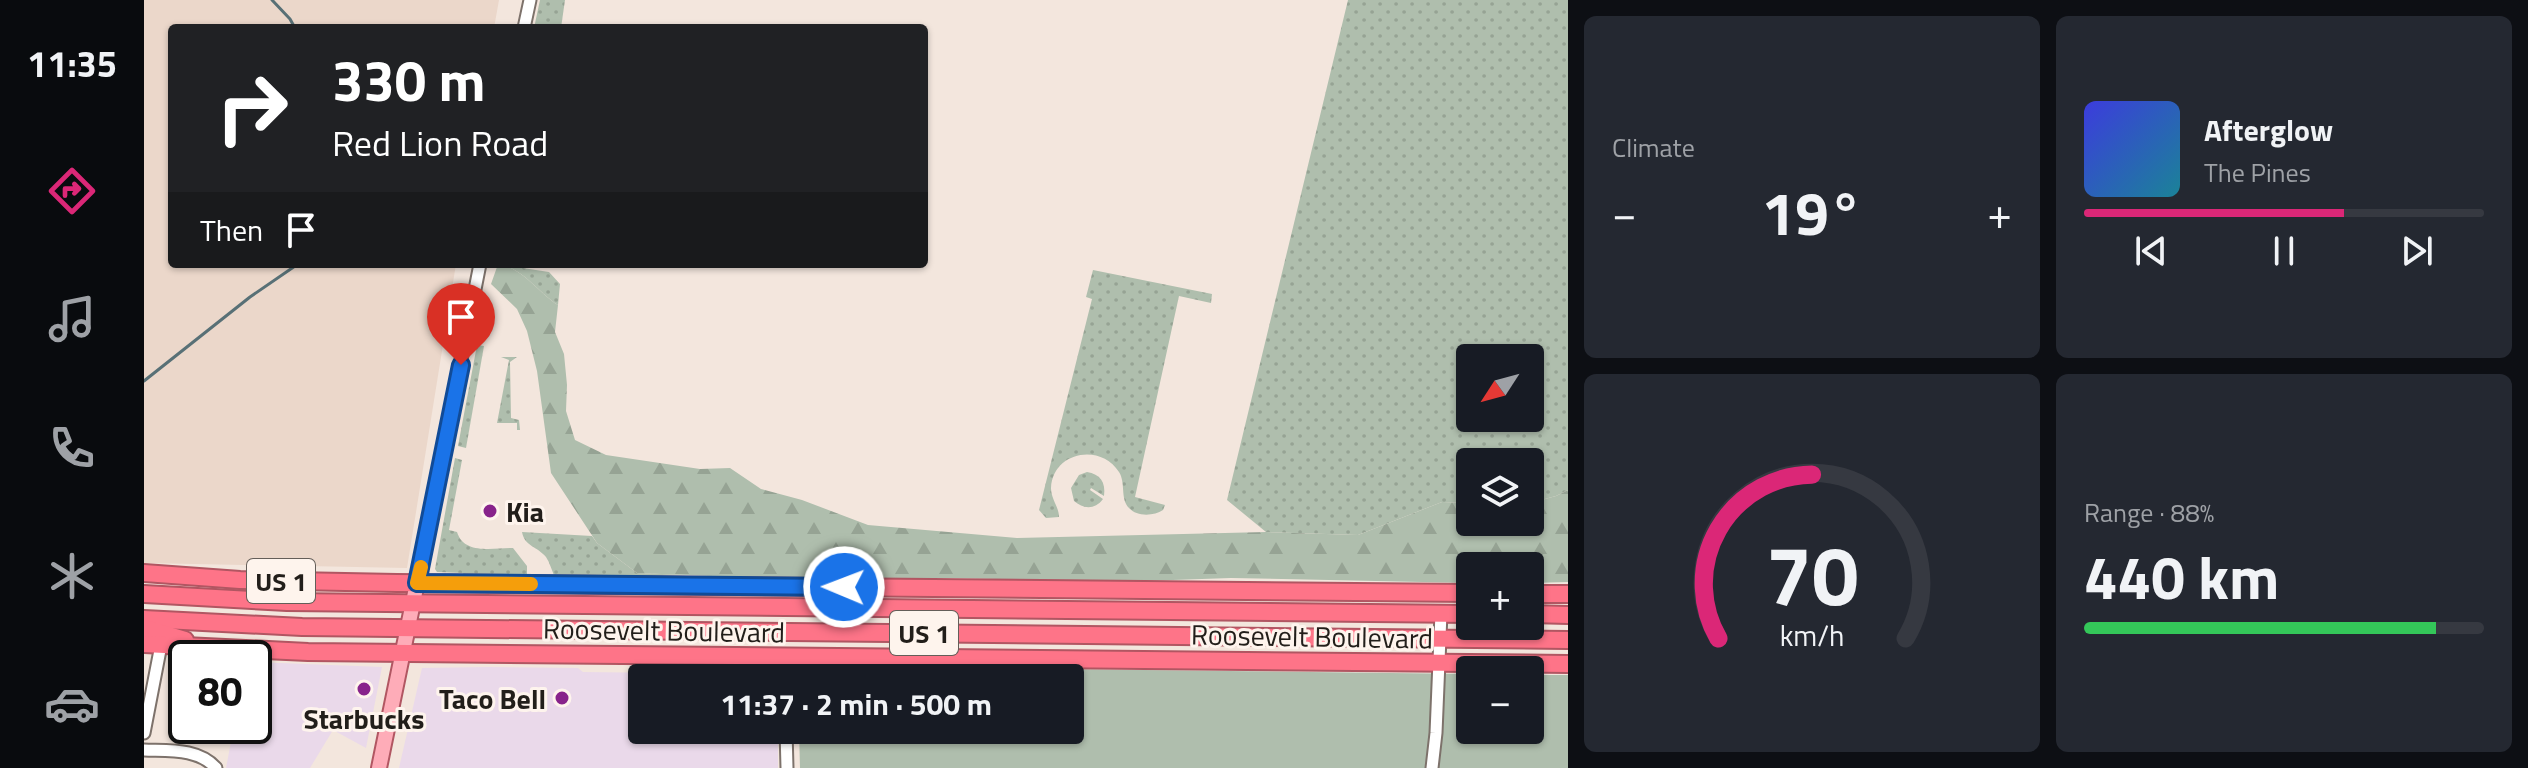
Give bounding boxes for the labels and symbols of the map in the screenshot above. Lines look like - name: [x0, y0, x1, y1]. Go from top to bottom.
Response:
- pin: [427, 283, 495, 365]
- north arrow: [1456, 344, 1544, 432]
- place label: Kia: [506, 490, 544, 533]
- marker: Kia: [481, 502, 499, 520]
- position arrow: [802, 545, 886, 629]
- road number: US 1: [247, 559, 315, 603]
- street label: Roosevelt Boulevard: [543, 606, 785, 654]
- road number: US 1: [890, 611, 958, 655]
- street label: Roosevelt Boulevard: [1191, 612, 1433, 660]
- speed limit sign: 80: [168, 640, 272, 744]
- place label: Taco Bell: [439, 677, 546, 720]
- marker: Starbucks: [355, 680, 373, 698]
- marker: Taco Bell: [553, 689, 571, 707]
- place label: Starbucks: [304, 697, 424, 740]

